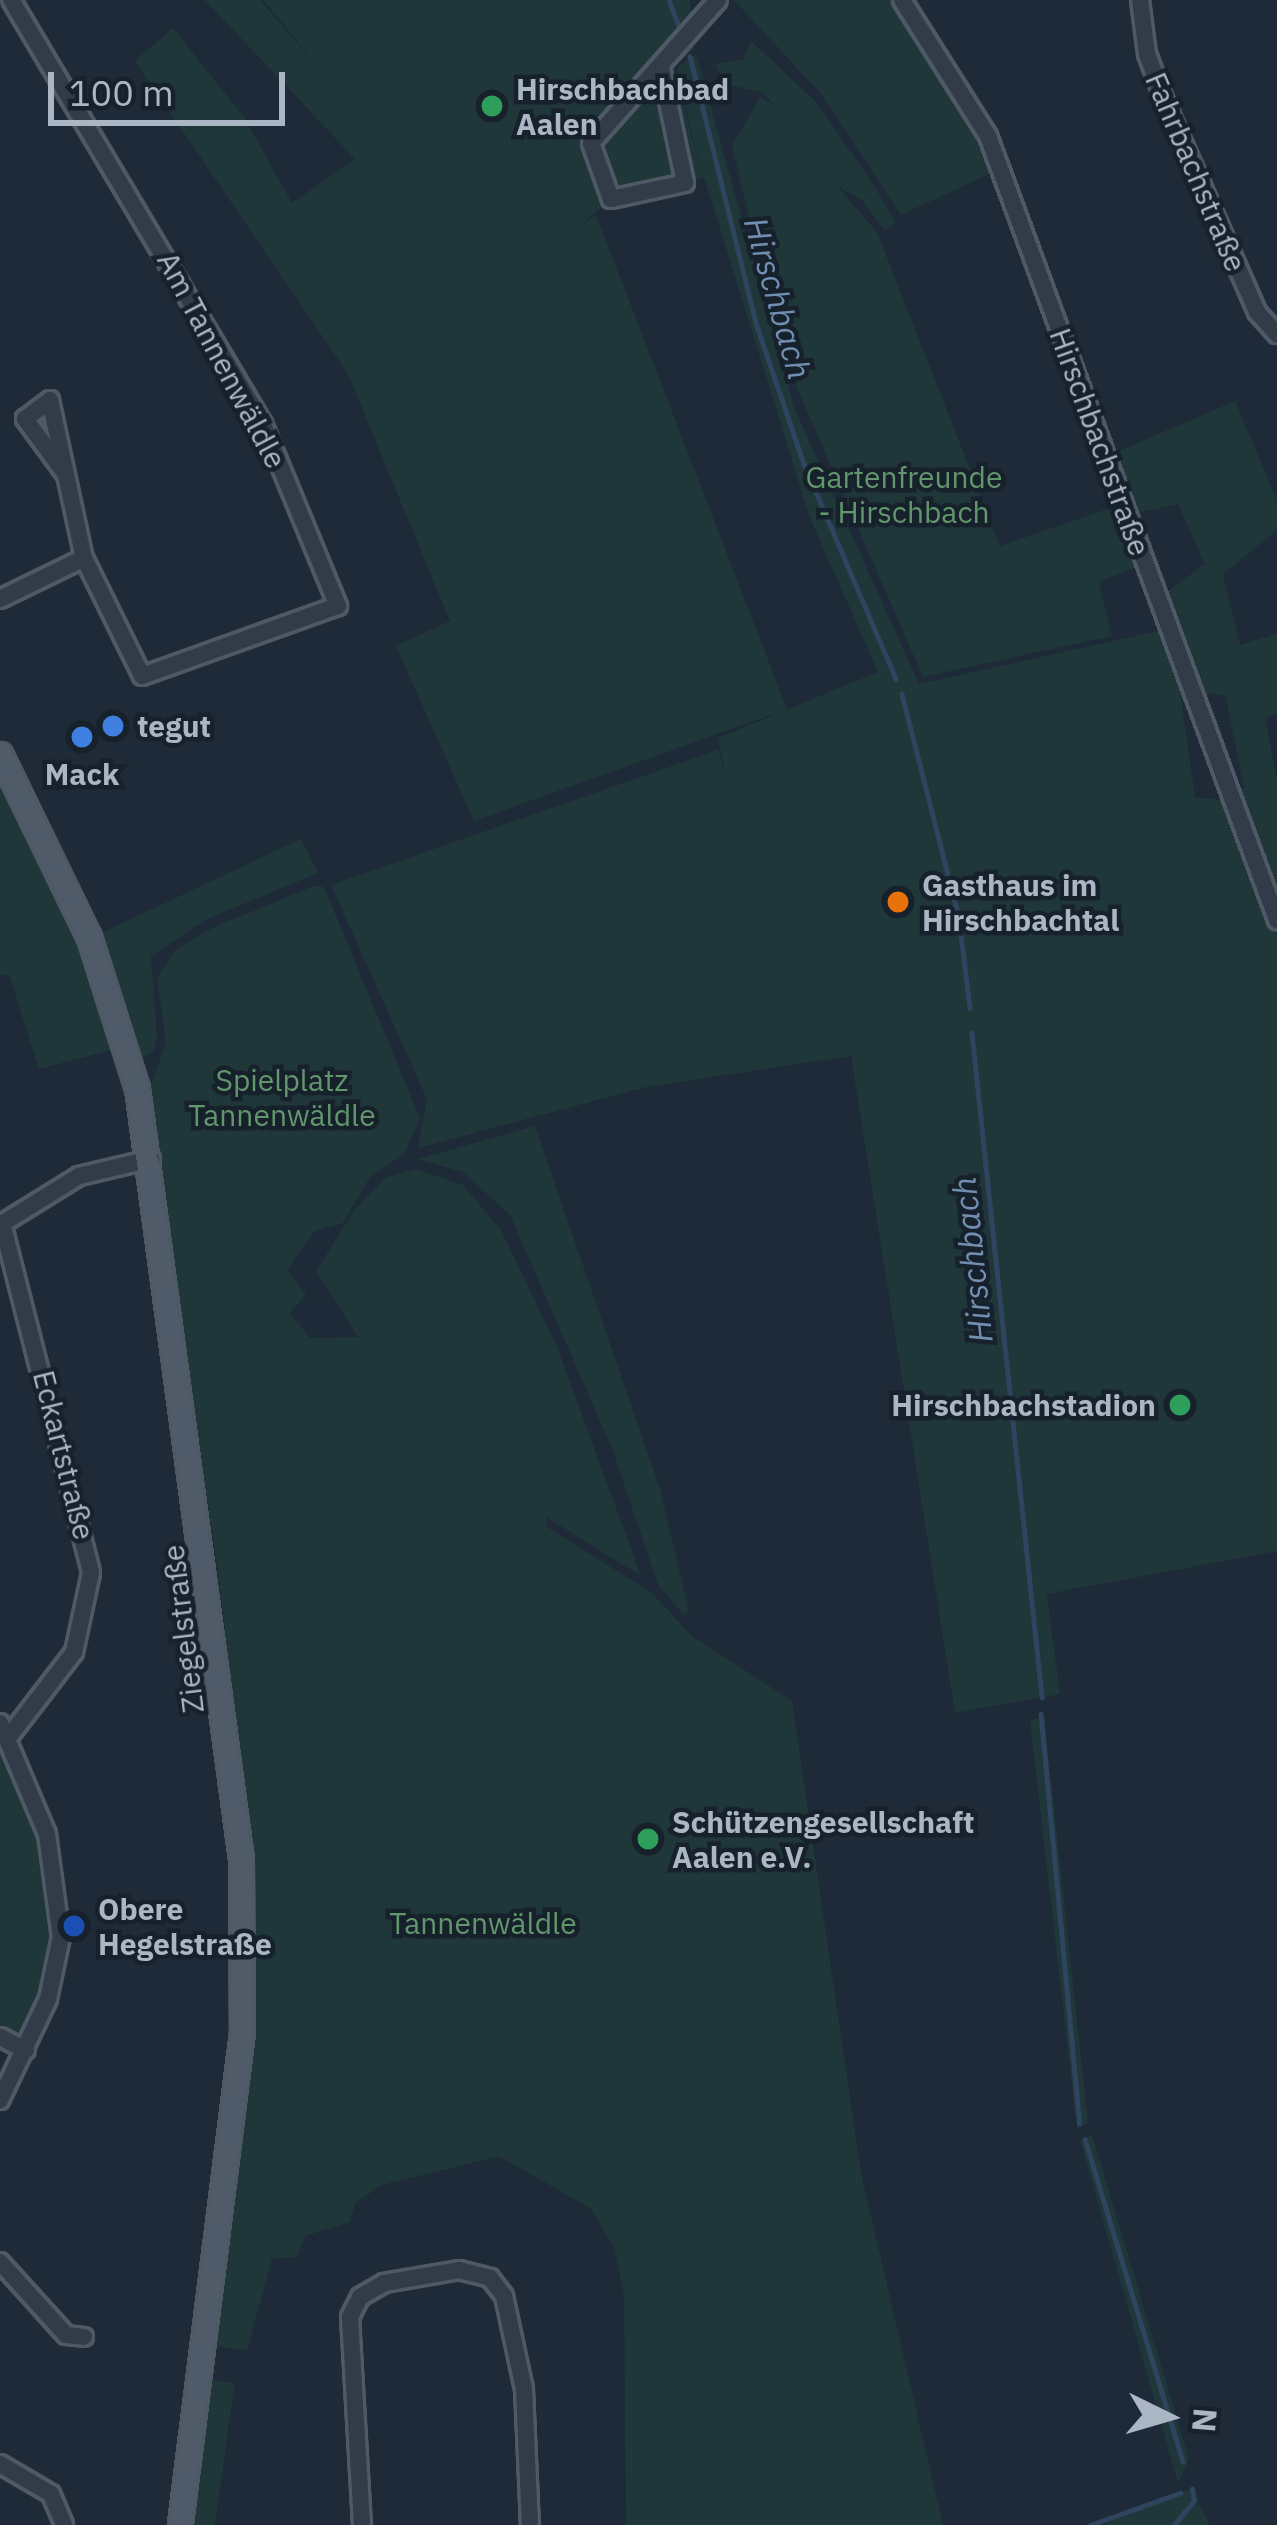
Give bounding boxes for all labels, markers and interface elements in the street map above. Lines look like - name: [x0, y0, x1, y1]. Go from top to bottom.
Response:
- scale bar: [54, 48, 291, 122]
- street label: Fahrbachstraße: [1138, 67, 1254, 277]
- text: 100 m: [69, 69, 174, 116]
- place label: Hirschbachbad Aalen: [516, 71, 729, 142]
- marker: Hirschbachbad Aalen: [479, 93, 505, 119]
- water label: Hirschbach: [736, 213, 820, 383]
- street label: Am Tannenwäldle: [150, 246, 294, 474]
- street label: Hirschbachstraße: [1042, 323, 1158, 561]
- park label: Gartenfreunde - Hirschbach: [806, 459, 1002, 530]
- place label: tegut: [137, 708, 211, 744]
- marker: tegut: [100, 713, 126, 739]
- marker: Mack: [69, 724, 95, 750]
- place label: Mack: [45, 756, 119, 792]
- place label: Gasthaus im Hirschbachtal: [922, 867, 1119, 938]
- marker: Gasthaus im Hirschbachtal: [885, 889, 911, 915]
- park label: Spielplatz Tannenwäldle: [188, 1062, 376, 1132]
- water label: Hirschbach: [944, 1175, 1000, 1345]
- street label: Eckartstraße: [26, 1367, 102, 1543]
- place label: Hirschbachstadion: [891, 1387, 1156, 1423]
- marker: Hirschbachstadion: [1167, 1392, 1193, 1418]
- street label: Ziegelstraße: [155, 1543, 211, 1715]
- place label: Schützengesellschaft Aalen e.V.: [672, 1804, 974, 1874]
- marker: Schützengesellschaft Aalen e.V.: [635, 1826, 661, 1852]
- place label: Obere Hegelstraße: [98, 1891, 272, 1962]
- park label: Tannenwäldle: [389, 1905, 577, 1941]
- marker: Obere Hegelstraße: [61, 1913, 87, 1939]
- north arrow: [1109, 2357, 1229, 2477]
- text: N: [1183, 2406, 1228, 2434]

